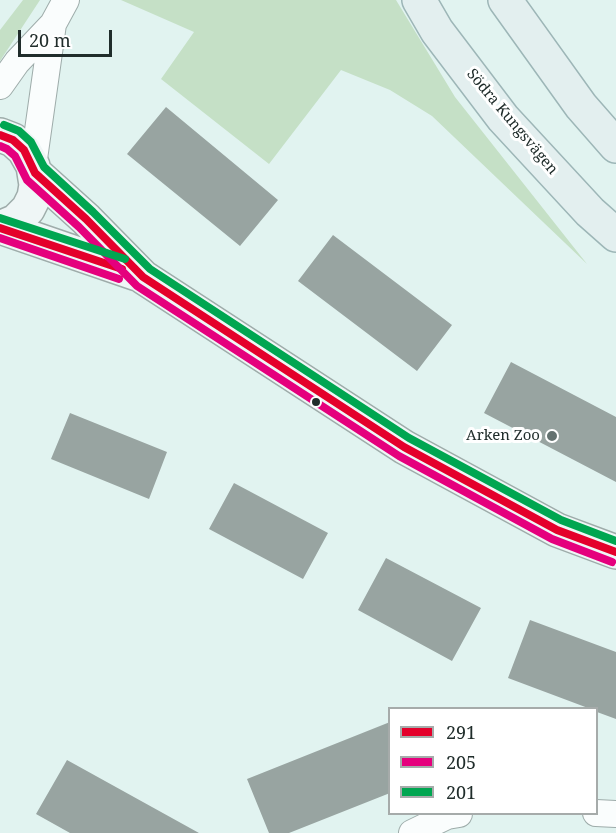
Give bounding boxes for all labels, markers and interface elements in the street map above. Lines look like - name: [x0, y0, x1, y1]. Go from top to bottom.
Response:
- scale bar: [21, 18, 116, 56]
- text: 20 m: [29, 28, 71, 52]
- street label: Södra Kungsvägen: [463, 66, 561, 178]
- unlabelled marker: [310, 396, 322, 408]
- place label: Arken Zoo: [466, 427, 540, 445]
- marker: Arken Zoo: [545, 429, 559, 443]
- legend: [388, 707, 598, 815]
- text: 291: [446, 720, 476, 744]
- text: 205: [446, 750, 476, 774]
- text: 201: [446, 780, 476, 804]

